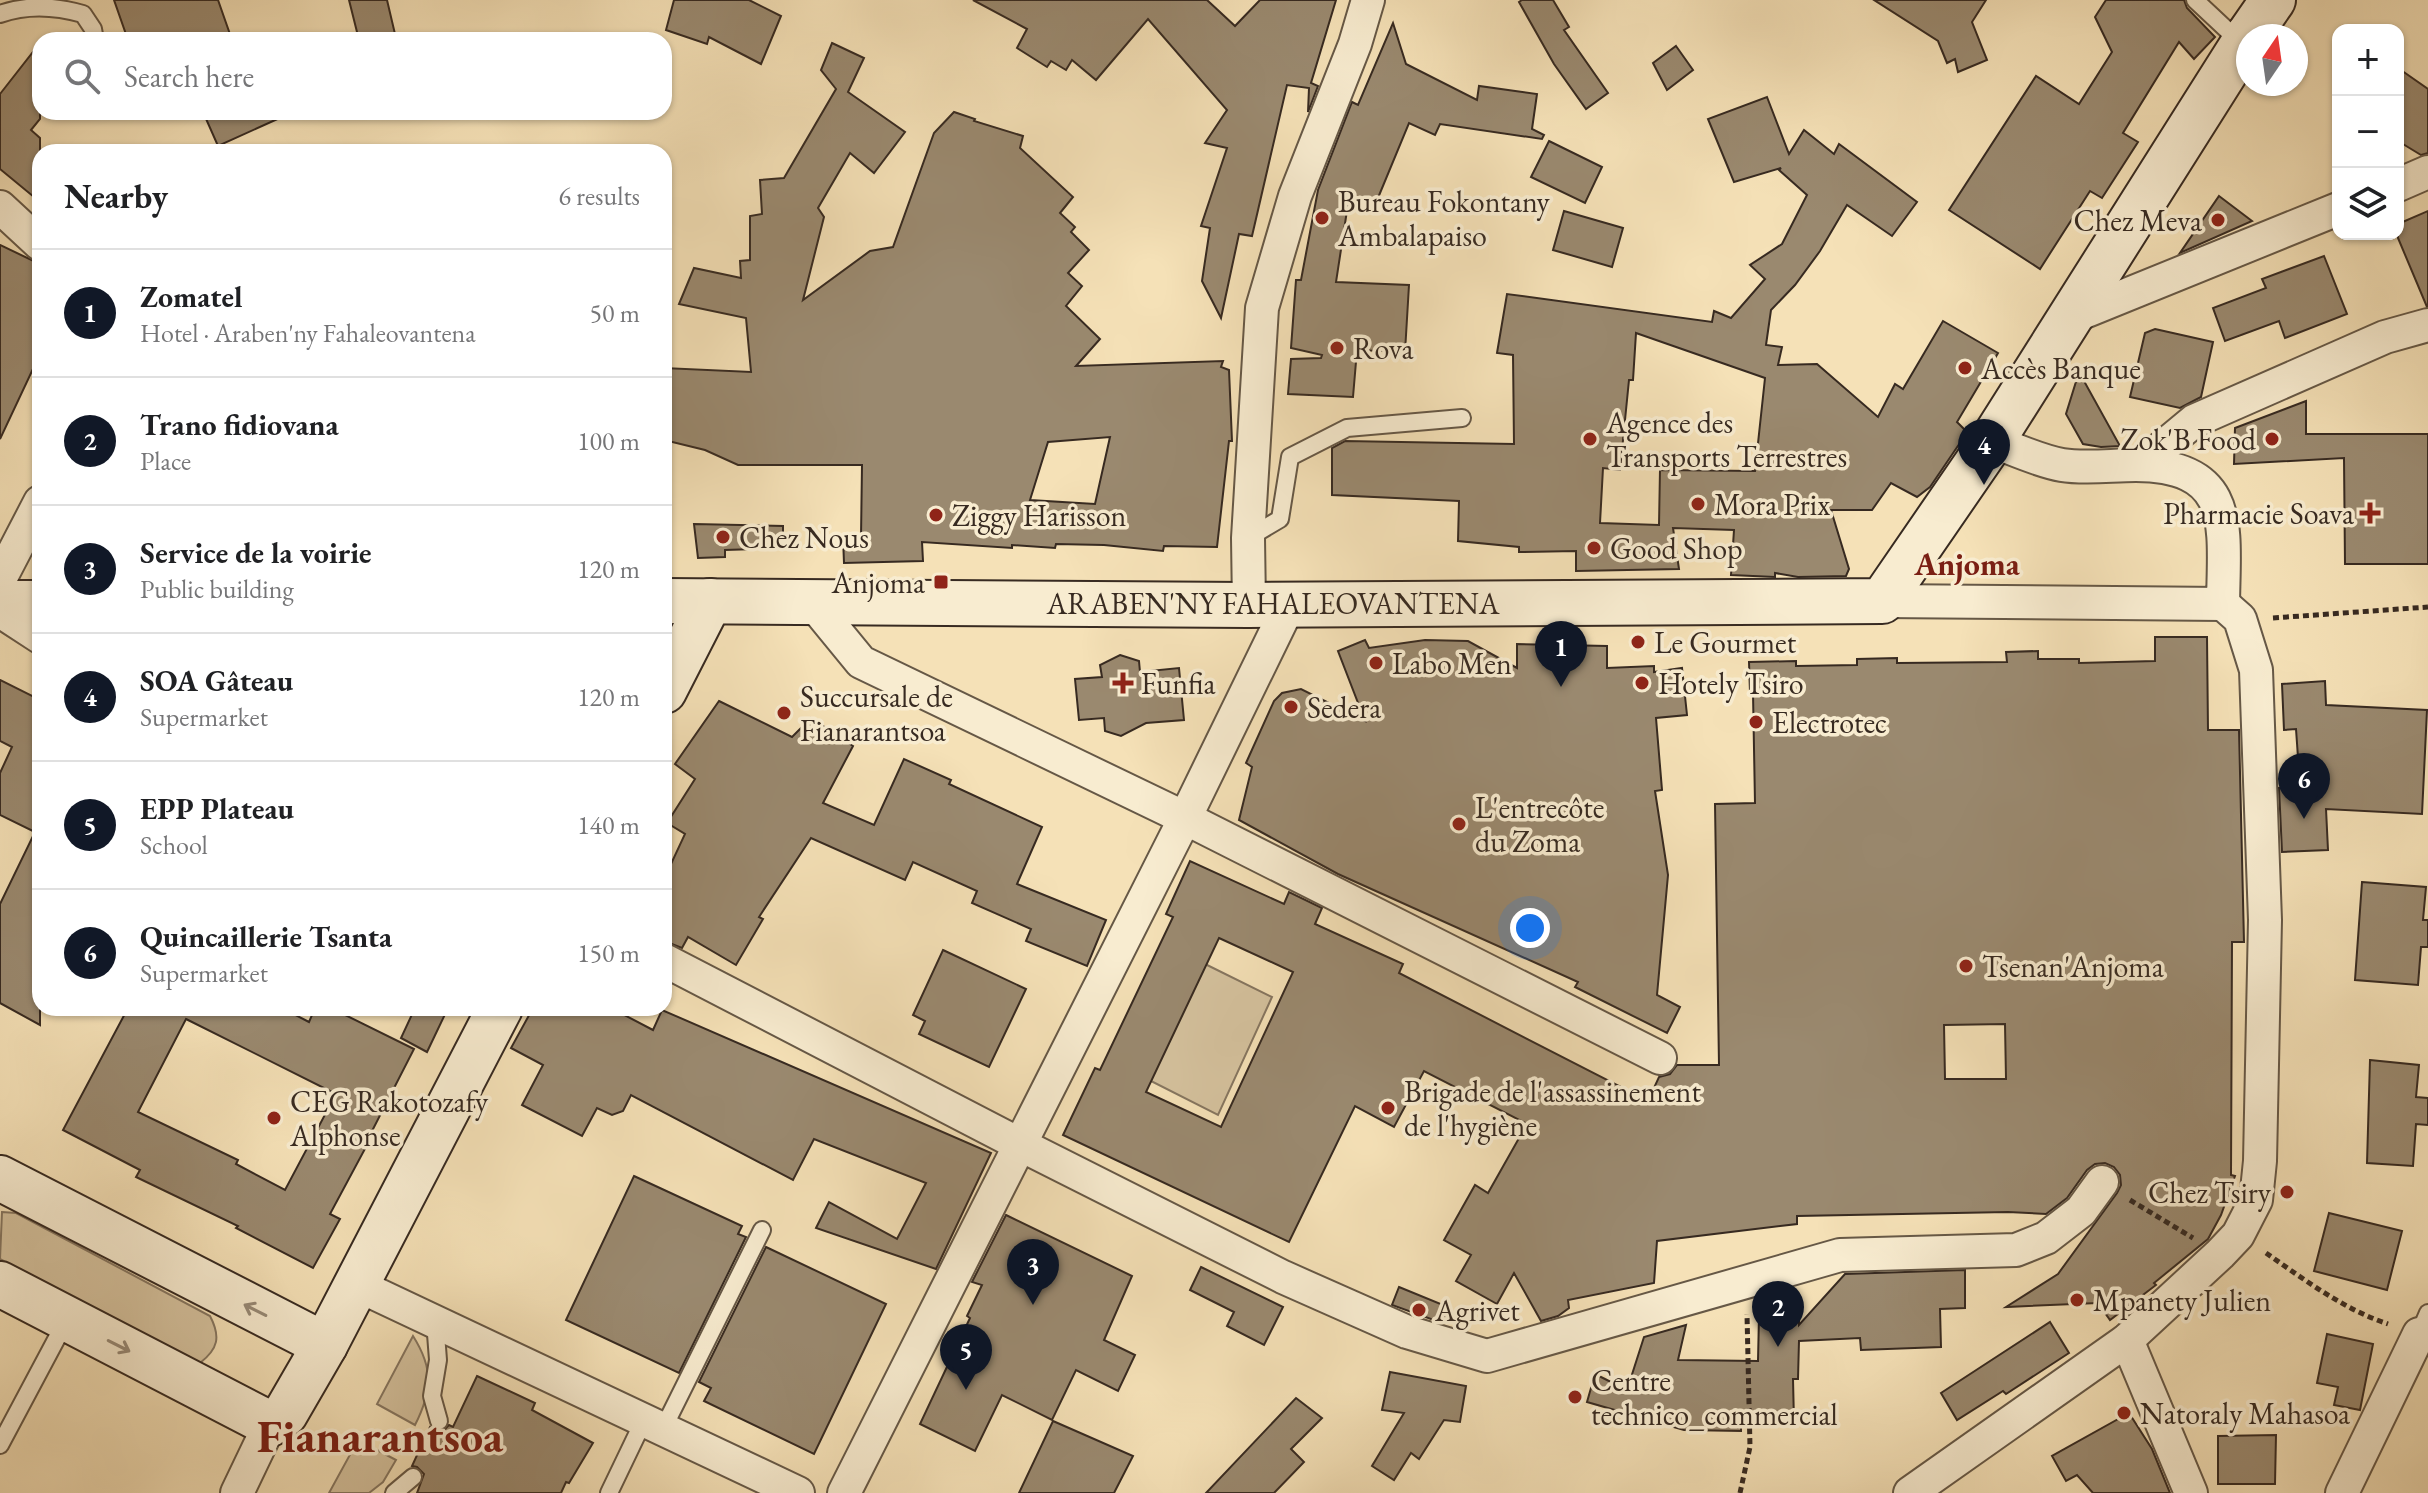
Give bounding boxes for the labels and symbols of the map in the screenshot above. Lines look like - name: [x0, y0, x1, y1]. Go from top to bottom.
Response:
- north arrow: [2236, 24, 2308, 96]
- place label: Bureau Fokontany Ambalapaiso: [1337, 182, 1551, 255]
- place label: Chez Meva: [2073, 201, 2202, 240]
- marker: Bureau Fokontany Ambalapaiso: [1313, 209, 1331, 227]
- marker: Chez Meva: [2209, 211, 2227, 229]
- place label: Rova: [1353, 329, 1413, 368]
- marker: Rova: [1328, 339, 1346, 357]
- place label: Accès Banque: [1980, 349, 2141, 388]
- marker: Accès Banque: [1956, 359, 1974, 377]
- place label: Agence des Transports Terrestres: [1605, 403, 1847, 476]
- pin: 4: [1958, 419, 2010, 485]
- place label: Zok'B Food: [2120, 420, 2257, 459]
- marker: Agence des Transports Terrestres: [1581, 430, 1599, 448]
- marker: Zok'B Food: [2263, 430, 2281, 448]
- place label: Mora Prix: [1714, 485, 1830, 524]
- place label: Pharmacie Soava: [2163, 494, 2354, 533]
- marker: Mora Prix: [1689, 495, 1707, 513]
- place label: Ziggy Harisson: [952, 496, 1127, 535]
- marker: Pharmacie Soava: [2361, 504, 2379, 522]
- marker: Ziggy Harisson: [927, 506, 945, 524]
- place label: Chez Nous: [739, 518, 869, 557]
- marker: Chez Nous: [714, 528, 732, 546]
- place label: Good Shop: [1610, 529, 1743, 568]
- marker: Good Shop: [1585, 539, 1603, 557]
- district label: Anjoma: [1913, 543, 2021, 585]
- place label: Anjoma: [830, 563, 925, 602]
- marker: Anjoma: [932, 573, 950, 591]
- street label: ARABEN'NY FAHALEOVANTENA: [1045, 584, 1500, 623]
- pin: 1: [1535, 621, 1587, 687]
- place label: Le Gourmet: [1654, 623, 1797, 662]
- marker: Le Gourmet: [1629, 633, 1647, 651]
- place label: Labo Men: [1392, 644, 1512, 683]
- marker: Labo Men: [1367, 654, 1385, 672]
- place label: Funfia: [1141, 664, 1216, 703]
- place label: Hotely Tsiro: [1658, 664, 1804, 703]
- marker: Funfia: [1112, 672, 1134, 694]
- marker: Hotely Tsiro: [1633, 674, 1651, 692]
- place label: Succursale de Fianarantsoa: [800, 677, 953, 750]
- place label: Sedera: [1307, 688, 1381, 727]
- marker: Sedera: [1282, 698, 1300, 716]
- place label: Electrotec: [1772, 703, 1887, 742]
- marker: Succursale de Fianarantsoa: [775, 704, 793, 722]
- marker: Electrotec: [1747, 713, 1765, 731]
- pin: 6: [2278, 753, 2330, 819]
- place label: L'entrecôte du Zoma: [1475, 788, 1604, 861]
- marker: L'entrecôte du Zoma: [1450, 815, 1468, 833]
- your location: [1510, 908, 1550, 948]
- place label: Tsenan'Anjoma: [1982, 947, 2164, 986]
- marker: Tsenan'Anjoma: [1957, 957, 1975, 975]
- place label: Brigade de l'assassinement de l'hygiène: [1404, 1072, 1701, 1145]
- place label: CEG Rakotozafy Alphonse: [289, 1082, 489, 1155]
- marker: Brigade de l'assassinement de l'hygiène: [1379, 1099, 1397, 1117]
- marker: CEG Rakotozafy Alphonse: [265, 1109, 283, 1127]
- place label: Chez Tsiry: [2148, 1173, 2272, 1212]
- marker: Chez Tsiry: [2278, 1183, 2296, 1201]
- pin: 3: [1007, 1239, 1059, 1305]
- pin: 2: [1752, 1281, 1804, 1347]
- place label: Mpanety Julien: [2093, 1281, 2271, 1320]
- place label: Agrivet: [1434, 1291, 1520, 1330]
- marker: Mpanety Julien: [2068, 1291, 2086, 1309]
- one-way arrow: [244, 1301, 268, 1317]
- marker: Agrivet: [1410, 1301, 1428, 1319]
- pin: 5: [940, 1324, 992, 1390]
- one-way arrow: [106, 1338, 130, 1354]
- place label: Centre technico_commercial: [1591, 1361, 1838, 1434]
- marker: Centre technico_commercial: [1566, 1388, 1584, 1406]
- place label: Natoraly Mahasoa: [2140, 1394, 2350, 1433]
- marker: Natoraly Mahasoa: [2115, 1404, 2133, 1422]
- district label: Fianarantsoa: [257, 1406, 504, 1466]

